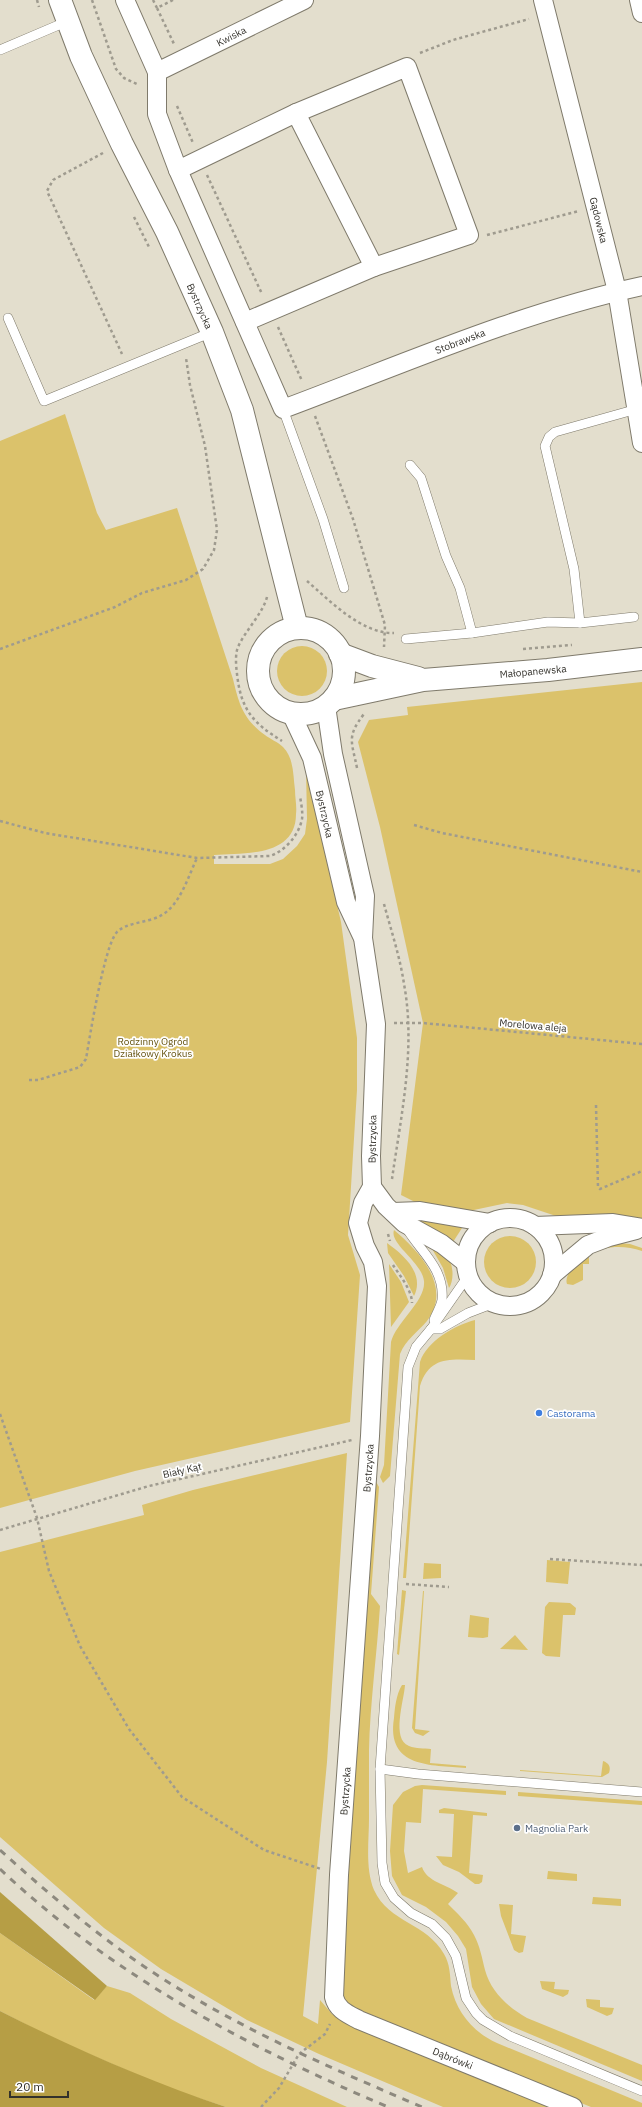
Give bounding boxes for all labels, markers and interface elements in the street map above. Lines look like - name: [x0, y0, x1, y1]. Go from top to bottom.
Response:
- street label: Kwiska: [214, 23, 249, 49]
- street label: Gądowska: [587, 196, 611, 245]
- street label: Bystrzycka: [184, 281, 216, 332]
- street label: Stobrawska: [433, 326, 488, 357]
- street label: Małopanewska: [499, 662, 568, 681]
- street label: Bystrzycka: [313, 789, 336, 840]
- street label: Morelowa aleja: [499, 1016, 568, 1035]
- park label: Rodzinny Ogród Działkowy Krokus: [114, 1035, 193, 1060]
- street label: Bystrzycka: [366, 1114, 379, 1163]
- place label: Castorama: [547, 1407, 596, 1420]
- marker: Castorama: [534, 1408, 544, 1418]
- street label: Bystrzycka: [360, 1443, 377, 1493]
- street label: Biały Kąt: [161, 1460, 203, 1481]
- street label: Bystrzycka: [337, 1766, 354, 1816]
- place label: Magnolia Park: [525, 1822, 589, 1835]
- marker: Magnolia Park: [512, 1823, 522, 1833]
- street label: Dąbrówki: [431, 2044, 475, 2072]
- scale bar: [10, 2073, 68, 2099]
- text: 20 m: [16, 2079, 44, 2094]

